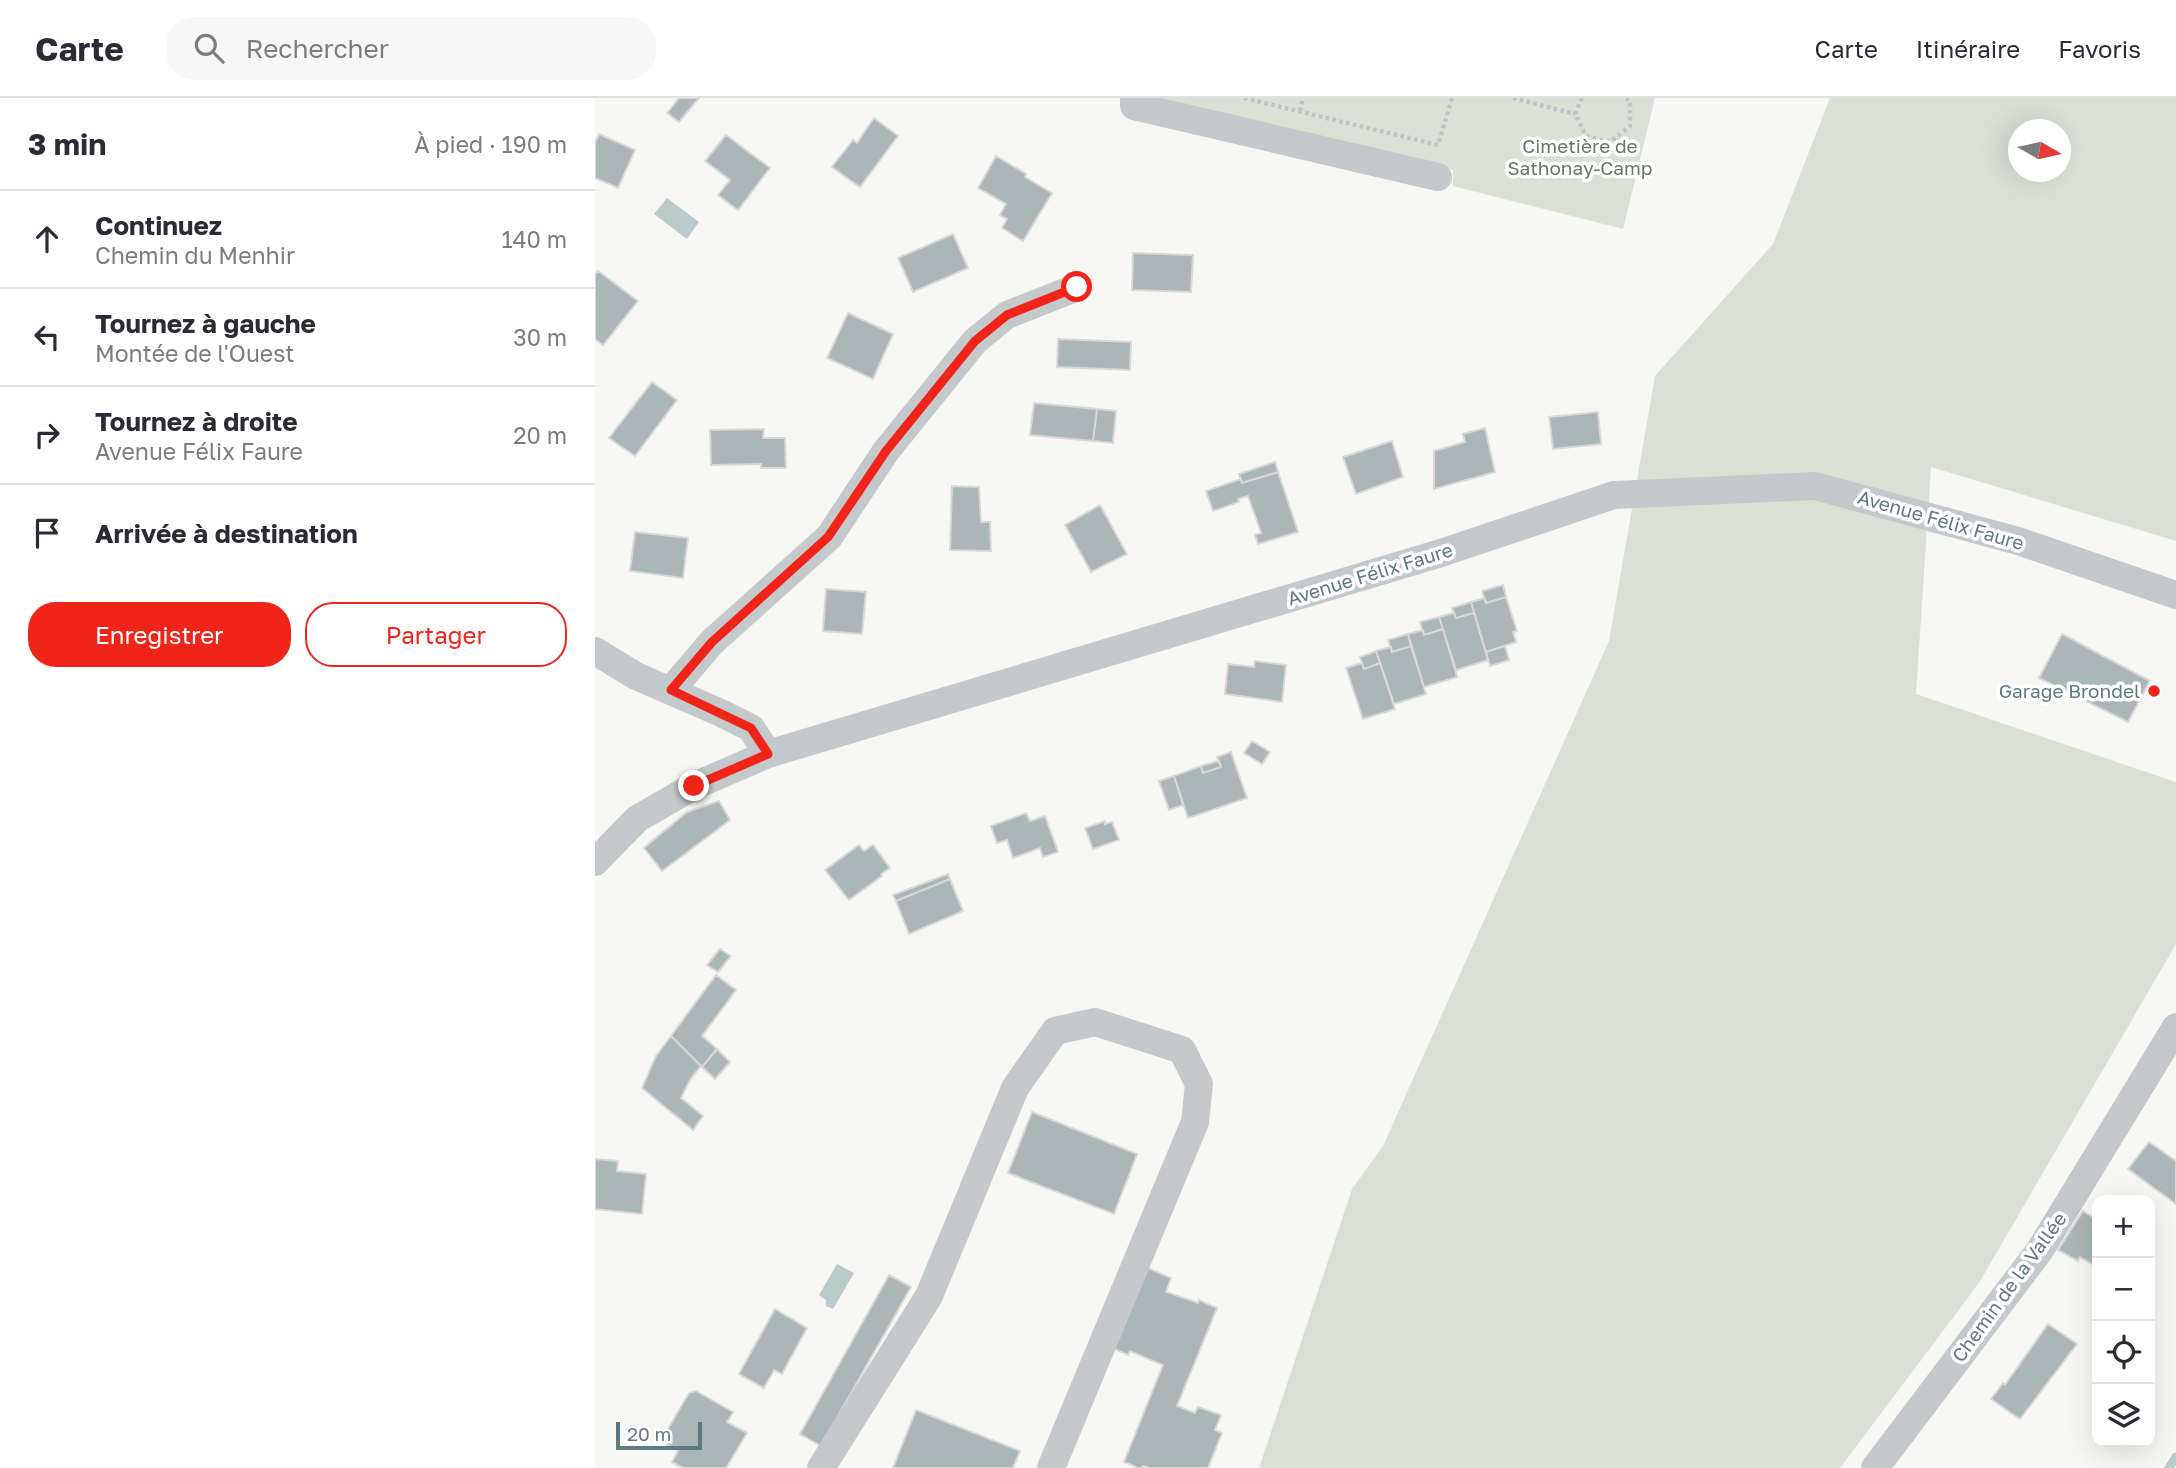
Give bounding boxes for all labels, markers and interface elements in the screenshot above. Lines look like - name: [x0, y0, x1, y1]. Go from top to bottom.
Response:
- search box: [166, 17, 656, 80]
- text: Carte: [35, 29, 124, 68]
- icon: search: [190, 29, 228, 67]
- text: Rechercher: [246, 33, 389, 64]
- text: Carte: [1815, 34, 1878, 63]
- text: Itinéraire: [1916, 34, 2020, 63]
- text: Favoris: [2058, 34, 2141, 63]
- north arrow: [2008, 119, 2071, 182]
- text: 3 min: [28, 126, 106, 162]
- text: À pied · 190 m: [414, 130, 567, 158]
- park label: Cimetière de Sathonay-Camp: [1507, 134, 1653, 179]
- text: Continuez: [95, 210, 222, 241]
- icon: ahead: [28, 220, 66, 258]
- text: 140 m: [501, 225, 567, 253]
- text: Chemin du Menhir: [95, 241, 295, 269]
- route start: [1061, 271, 1092, 302]
- text: Tournez à gauche: [95, 308, 316, 339]
- icon: left: [28, 318, 66, 356]
- text: 30 m: [513, 323, 567, 351]
- text: Montée de l'Ouest: [95, 339, 295, 367]
- text: Tournez à droite: [95, 406, 298, 437]
- icon: right: [28, 416, 66, 454]
- text: 20 m: [513, 421, 567, 449]
- text: Avenue Félix Faure: [95, 437, 303, 465]
- street label: Avenue Félix Faure: [1855, 485, 2027, 554]
- icon: arrive: [28, 514, 66, 552]
- text: Arrivée à destination: [95, 518, 358, 549]
- street label: Avenue Félix Faure: [1284, 537, 1455, 610]
- button: Enregistrer: [28, 602, 291, 667]
- button: Partager: [305, 602, 567, 667]
- place label: Garage Brondel: [1999, 679, 2140, 702]
- marker: Garage Brondel: [2146, 683, 2162, 699]
- route end: [678, 770, 709, 801]
- map controls: [2092, 1195, 2155, 1447]
- button: +: [2092, 1195, 2155, 1258]
- street label: Chemin de la Vallée: [1947, 1207, 2071, 1366]
- button: −: [2092, 1258, 2155, 1321]
- button: locate: [2092, 1321, 2155, 1384]
- button: layers: [2092, 1384, 2155, 1447]
- scale bar: [616, 1419, 702, 1451]
- text: 20 m: [627, 1422, 671, 1445]

